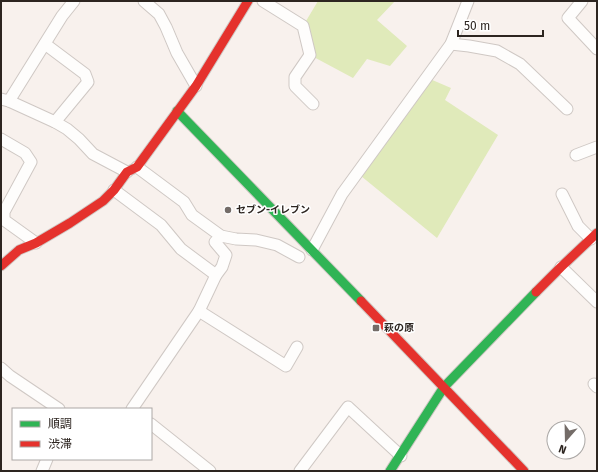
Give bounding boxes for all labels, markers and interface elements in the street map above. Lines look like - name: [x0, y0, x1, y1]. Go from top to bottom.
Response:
- scale bar: [458, 12, 543, 38]
- text: 50 m: [464, 19, 490, 33]
- place label: セブン-イレブン: [236, 204, 310, 216]
- marker: セブン-イレブン: [223, 205, 233, 215]
- place label: 萩の原: [384, 322, 414, 334]
- marker: 萩の原: [371, 323, 381, 333]
- legend: [12, 408, 152, 460]
- text: 順調: [48, 417, 72, 431]
- north arrow: [546, 420, 586, 460]
- text: 渋滞: [48, 437, 72, 451]
- text: N: [557, 442, 568, 456]

